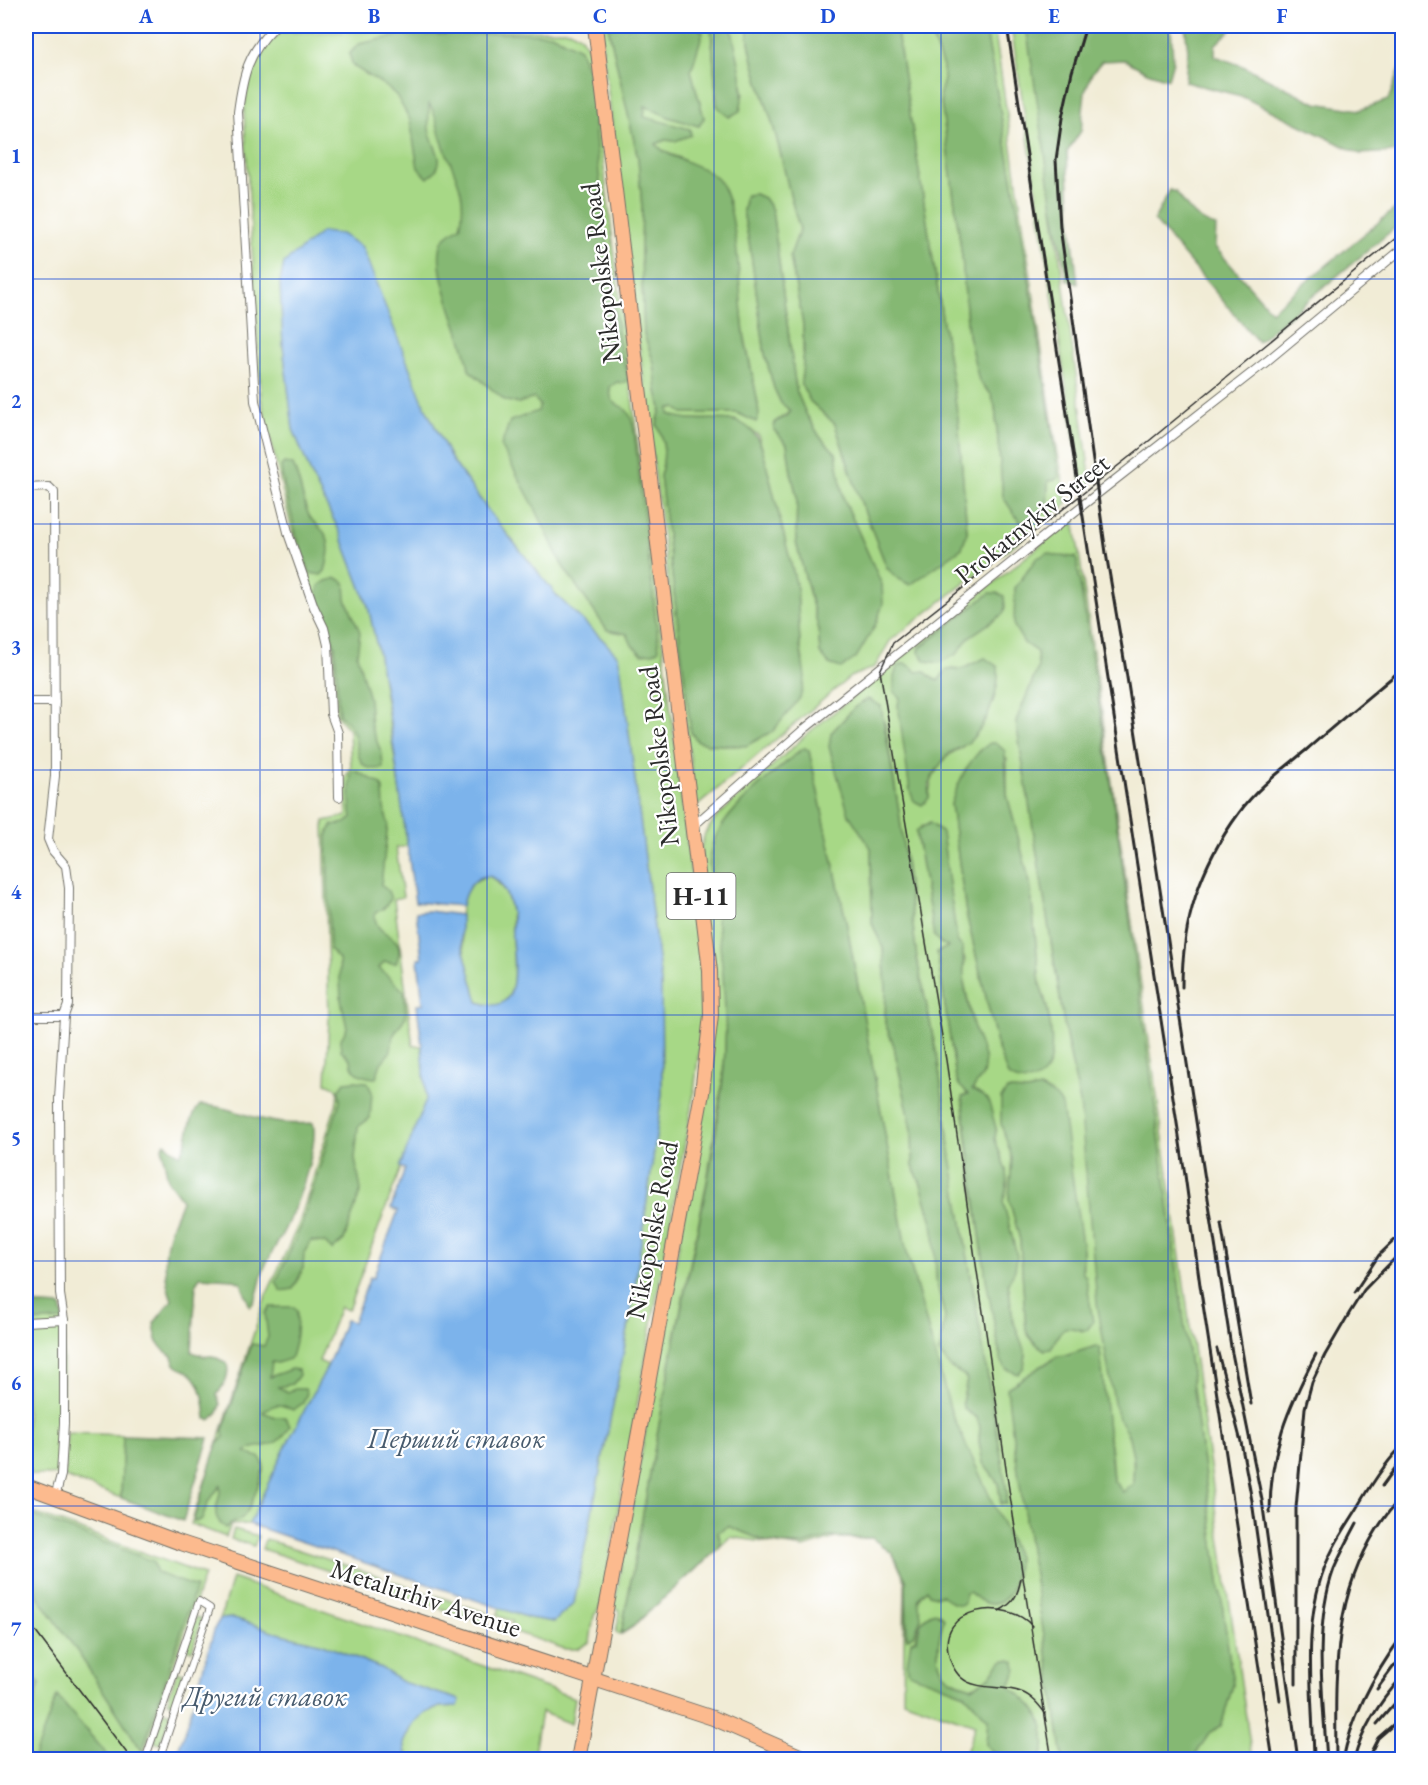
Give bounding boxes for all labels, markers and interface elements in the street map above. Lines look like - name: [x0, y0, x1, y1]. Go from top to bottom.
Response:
- text: A: [138, 3, 154, 29]
- text: B: [368, 3, 380, 29]
- text: C: [593, 3, 607, 29]
- text: D: [820, 3, 836, 29]
- text: E: [1048, 3, 1060, 29]
- text: F: [1277, 3, 1288, 29]
- text: 1: [11, 143, 21, 169]
- street label: Nikopolske Road: [572, 181, 629, 365]
- text: 2: [11, 388, 22, 414]
- street label: Prokatnykiv Street: [947, 445, 1117, 592]
- text: 3: [11, 634, 21, 660]
- street label: Nikopolske Road: [630, 664, 687, 848]
- road number: Н-11: [666, 873, 736, 919]
- text: 4: [11, 879, 22, 905]
- text: 5: [11, 1125, 21, 1151]
- street label: Nikopolske Road: [617, 1137, 686, 1322]
- text: 6: [11, 1370, 22, 1396]
- water label: Перший ставок: [366, 1420, 545, 1456]
- street label: Metalurhiv Avenue: [326, 1550, 526, 1645]
- text: 7: [11, 1616, 22, 1642]
- water label: Другий ставок: [181, 1678, 348, 1714]

